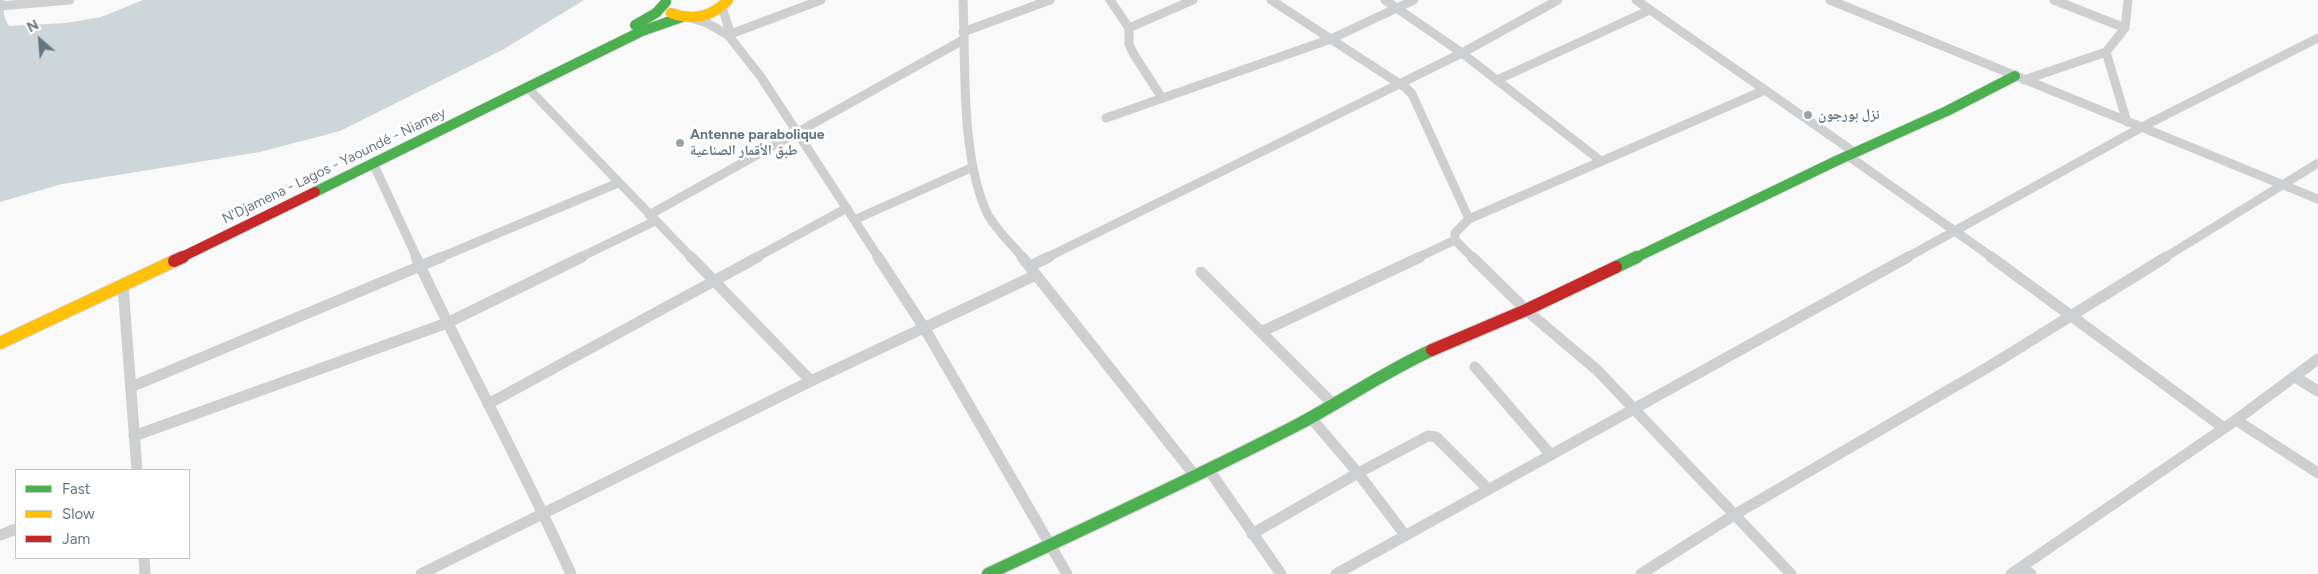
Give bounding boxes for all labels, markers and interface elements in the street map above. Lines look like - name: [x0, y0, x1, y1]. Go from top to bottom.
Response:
- north arrow: [15, 15, 65, 65]
- text: N: [24, 16, 42, 36]
- street label: N'Djamena - Lagos - Yaoundé - Niamey: [220, 104, 448, 228]
- place label: نزل بورجون: [1818, 107, 1880, 123]
- marker: نزل بورجون: [1802, 109, 1814, 121]
- place label: Antenne parabolique طبق الأقمار الصناعية: [690, 127, 824, 160]
- marker: Antenne parabolique طبق الأقمار الصناعية: [674, 137, 686, 149]
- legend: [15, 469, 190, 559]
- text: Fast: [62, 480, 90, 498]
- text: Slow: [62, 505, 95, 523]
- text: Jam: [62, 530, 90, 548]

